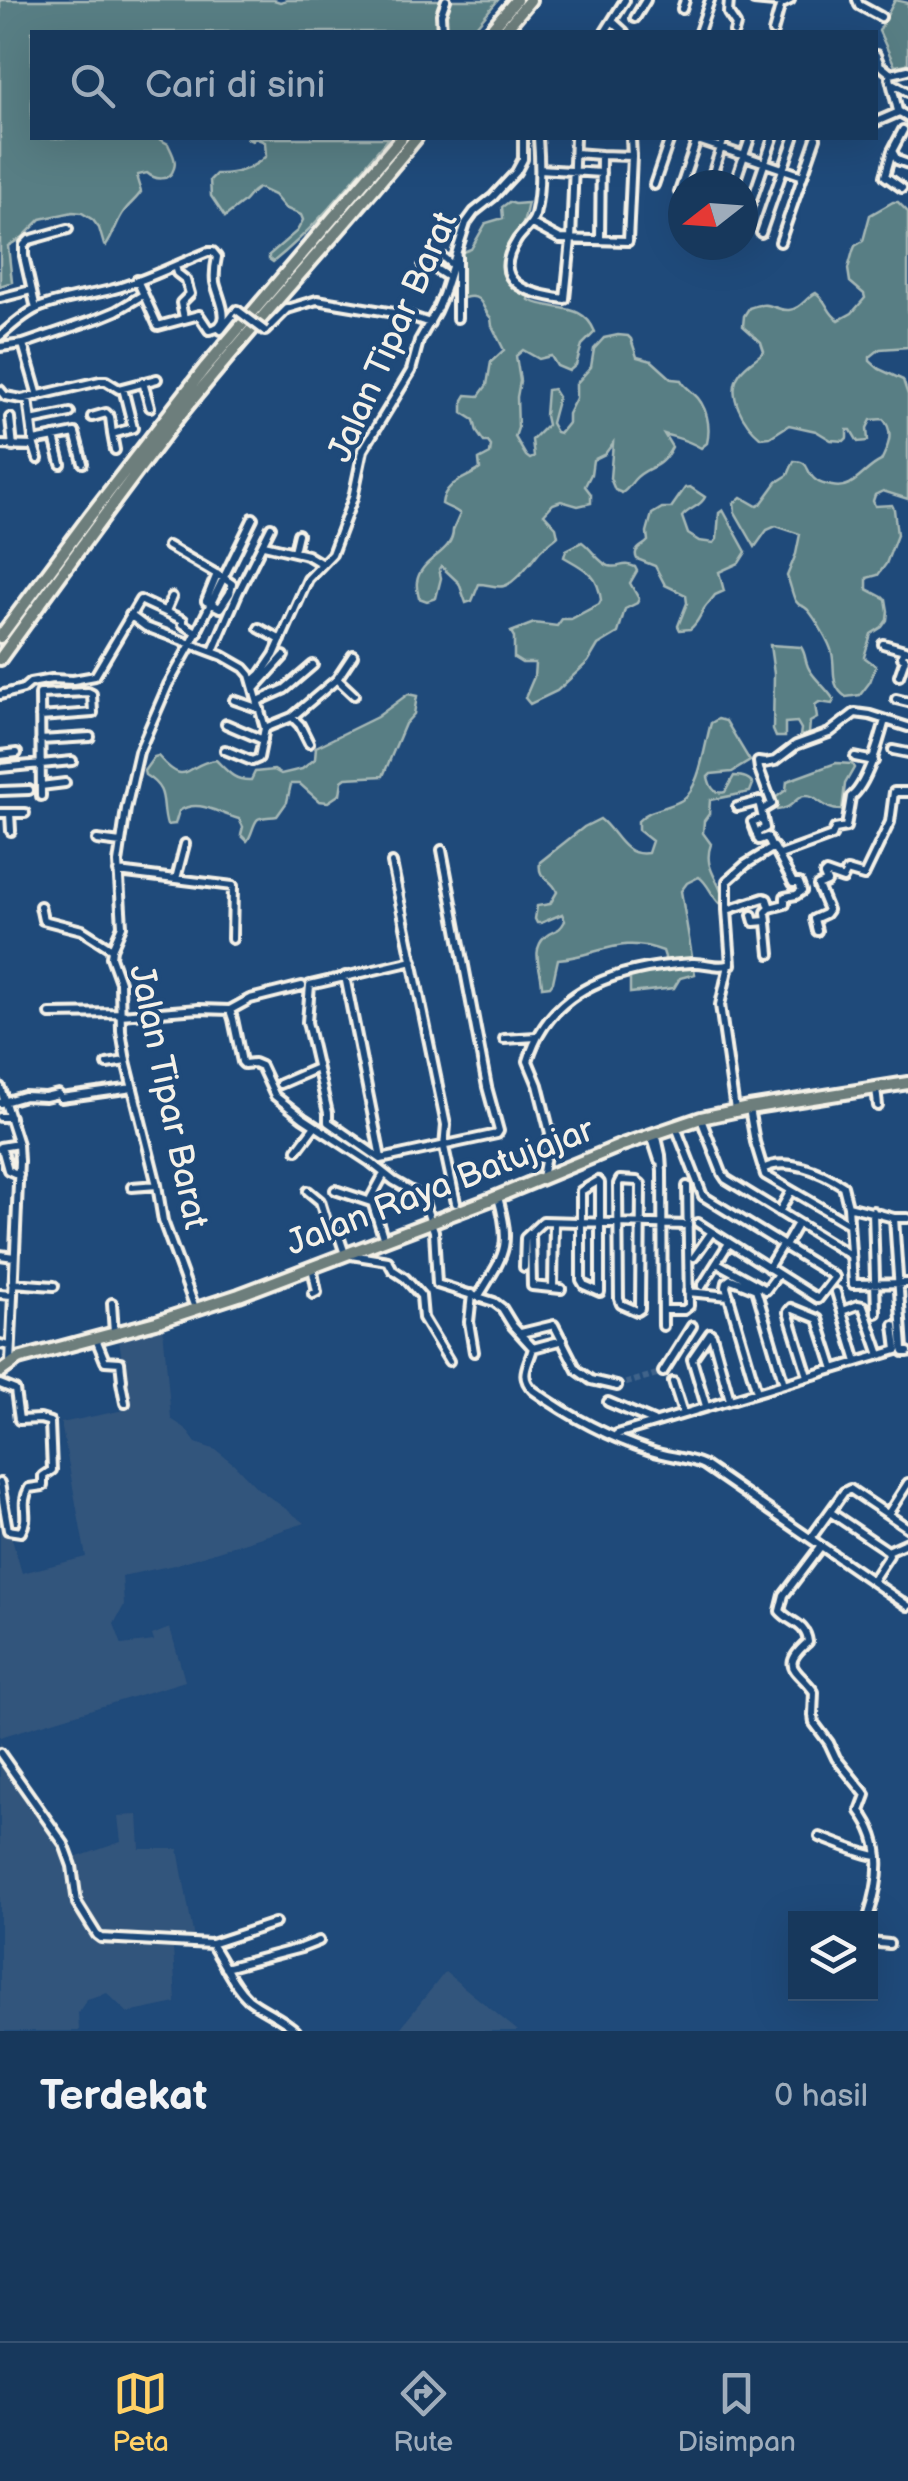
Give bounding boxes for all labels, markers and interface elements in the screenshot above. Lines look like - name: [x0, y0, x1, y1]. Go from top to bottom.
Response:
- search box: [30, 30, 878, 140]
- icon: search: [65, 58, 120, 113]
- text: Cari di sini: [145, 63, 325, 108]
- north arrow: [668, 170, 758, 260]
- street label: Jalan Tipar Barat: [319, 205, 467, 469]
- street label: Jalan Tipar Barat: [119, 961, 217, 1233]
- street label: Jalan Raya Batujajar: [280, 1108, 601, 1265]
- map controls: [788, 1911, 878, 2001]
- button: layers: [788, 1911, 878, 2001]
- text: Terdekat: [40, 2071, 207, 2122]
- text: 0 hasil: [774, 2077, 868, 2116]
- tab: Peta: [112, 2366, 169, 2459]
- tab: Rute: [393, 2366, 453, 2459]
- tab: Disimpan: [677, 2366, 796, 2459]

